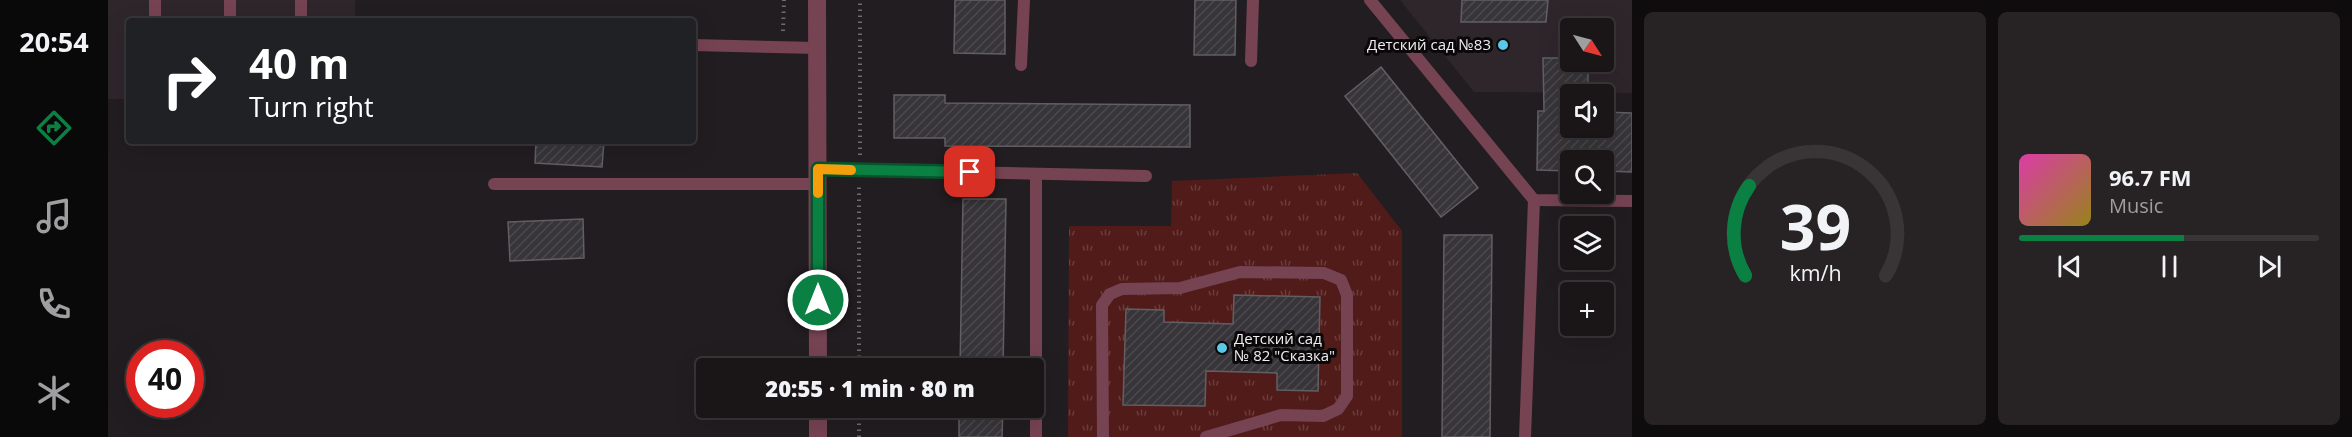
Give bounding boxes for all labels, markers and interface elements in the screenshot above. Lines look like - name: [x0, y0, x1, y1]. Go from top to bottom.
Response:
- north arrow: [1560, 18, 1614, 72]
- map controls: [1560, 18, 1614, 336]
- text: 20:54: [19, 23, 89, 60]
- text: 40 m: [249, 34, 349, 91]
- place label: Детский сад №83: [1367, 34, 1491, 54]
- marker: Детский сад №83: [1496, 38, 1510, 52]
- icon: right: [150, 42, 228, 120]
- button: sound: [1560, 84, 1614, 138]
- text: Turn right: [249, 88, 374, 125]
- icon: directions: [33, 107, 75, 149]
- pin: [944, 146, 995, 197]
- button: search: [1560, 150, 1614, 204]
- icon: arrive: [953, 155, 986, 188]
- text: 96.7 FM: [2109, 162, 2192, 192]
- text: 39: [1779, 183, 1851, 268]
- text: Music: [2109, 192, 2163, 219]
- icon: music: [33, 195, 75, 237]
- button: layers: [1560, 216, 1614, 270]
- icon: previous: [2053, 250, 2086, 283]
- icon: pause: [2153, 250, 2186, 283]
- icon: next: [2253, 250, 2286, 283]
- text: km/h: [1789, 258, 1841, 287]
- position arrow: [786, 268, 850, 332]
- button: +: [1560, 282, 1614, 336]
- icon: phone: [33, 283, 75, 325]
- place label: Детский сад № 82 "Сказка": [1234, 328, 1335, 365]
- speed limit sign: 40: [126, 340, 204, 418]
- marker: Детский сад № 82 "Сказка": [1215, 341, 1229, 355]
- icon: climate: [33, 372, 75, 414]
- text: 20:55 · 1 min · 80 m: [765, 373, 975, 403]

